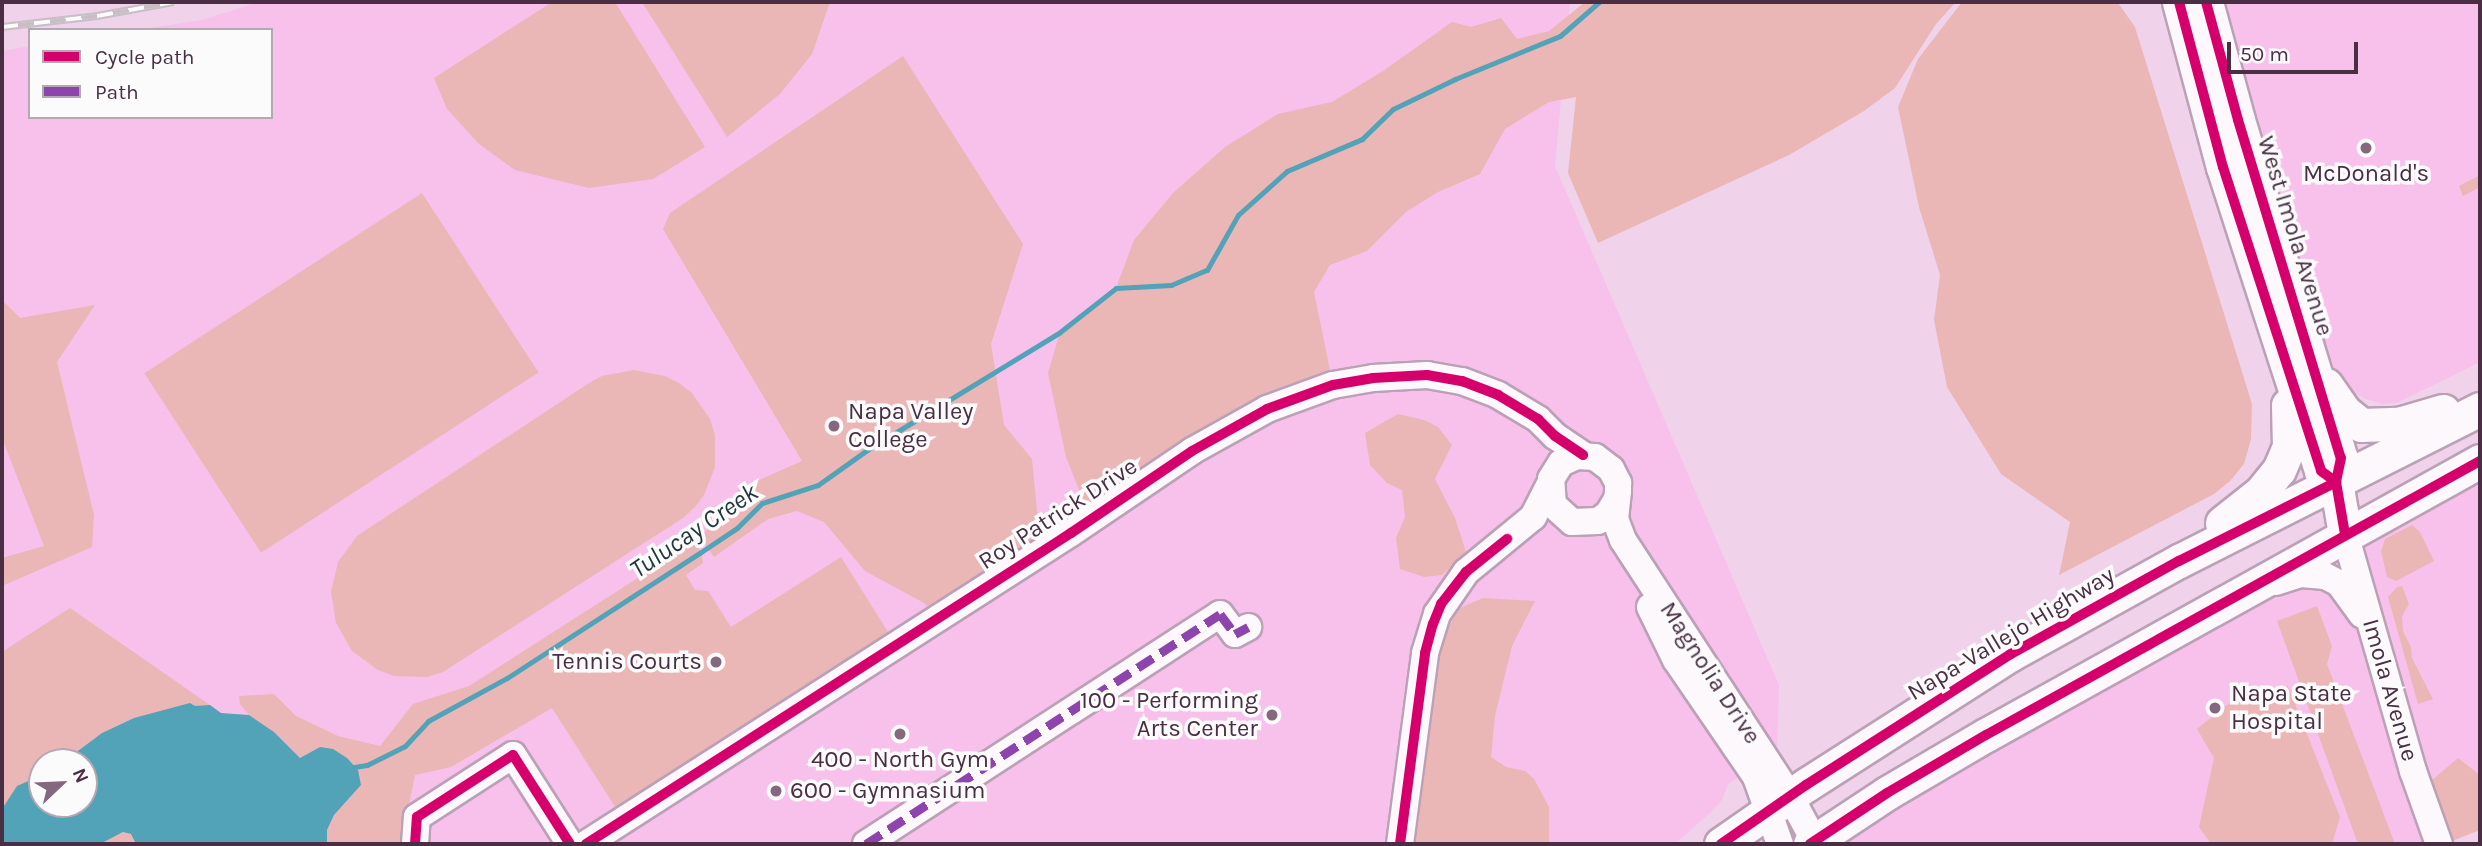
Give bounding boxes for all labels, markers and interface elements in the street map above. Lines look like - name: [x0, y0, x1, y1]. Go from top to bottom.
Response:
- legend: [28, 28, 273, 119]
- scale bar: [2230, 28, 2361, 72]
- text: 50 m: [2240, 42, 2289, 66]
- text: Cycle path: [95, 45, 195, 69]
- text: Path: [95, 80, 139, 104]
- street label: West Imola Avenue: [2251, 133, 2339, 339]
- marker: McDonald's: [2358, 140, 2374, 156]
- place label: McDonald's: [2303, 160, 2429, 188]
- place label: Napa Valley College: [848, 398, 973, 454]
- marker: Napa Valley College: [826, 418, 842, 434]
- street label: Roy Patrick Drive: [973, 452, 1143, 576]
- water label: Tulucay Creek: [624, 477, 764, 585]
- street label: Napa-Vallejo Highway: [1902, 561, 2120, 707]
- street label: Magnolia Drive: [1653, 597, 1767, 749]
- street label: Imola Avenue: [2356, 615, 2424, 765]
- place label: Tennis Courts: [552, 648, 702, 676]
- marker: Tennis Courts: [708, 654, 724, 670]
- place label: Napa State Hospital: [2231, 680, 2352, 736]
- place label: 100 - Performing Arts Center: [1080, 687, 1258, 743]
- marker: Napa State Hospital: [2205, 698, 2225, 718]
- marker: 100 - Performing Arts Center: [1264, 707, 1280, 723]
- marker: 400 - North Gym: [892, 726, 908, 742]
- place label: 400 - North Gym: [811, 746, 989, 774]
- north arrow: [28, 748, 98, 818]
- text: N: [68, 765, 93, 786]
- place label: 600 - Gymnasium: [790, 777, 986, 805]
- marker: 600 - Gymnasium: [768, 783, 784, 799]

